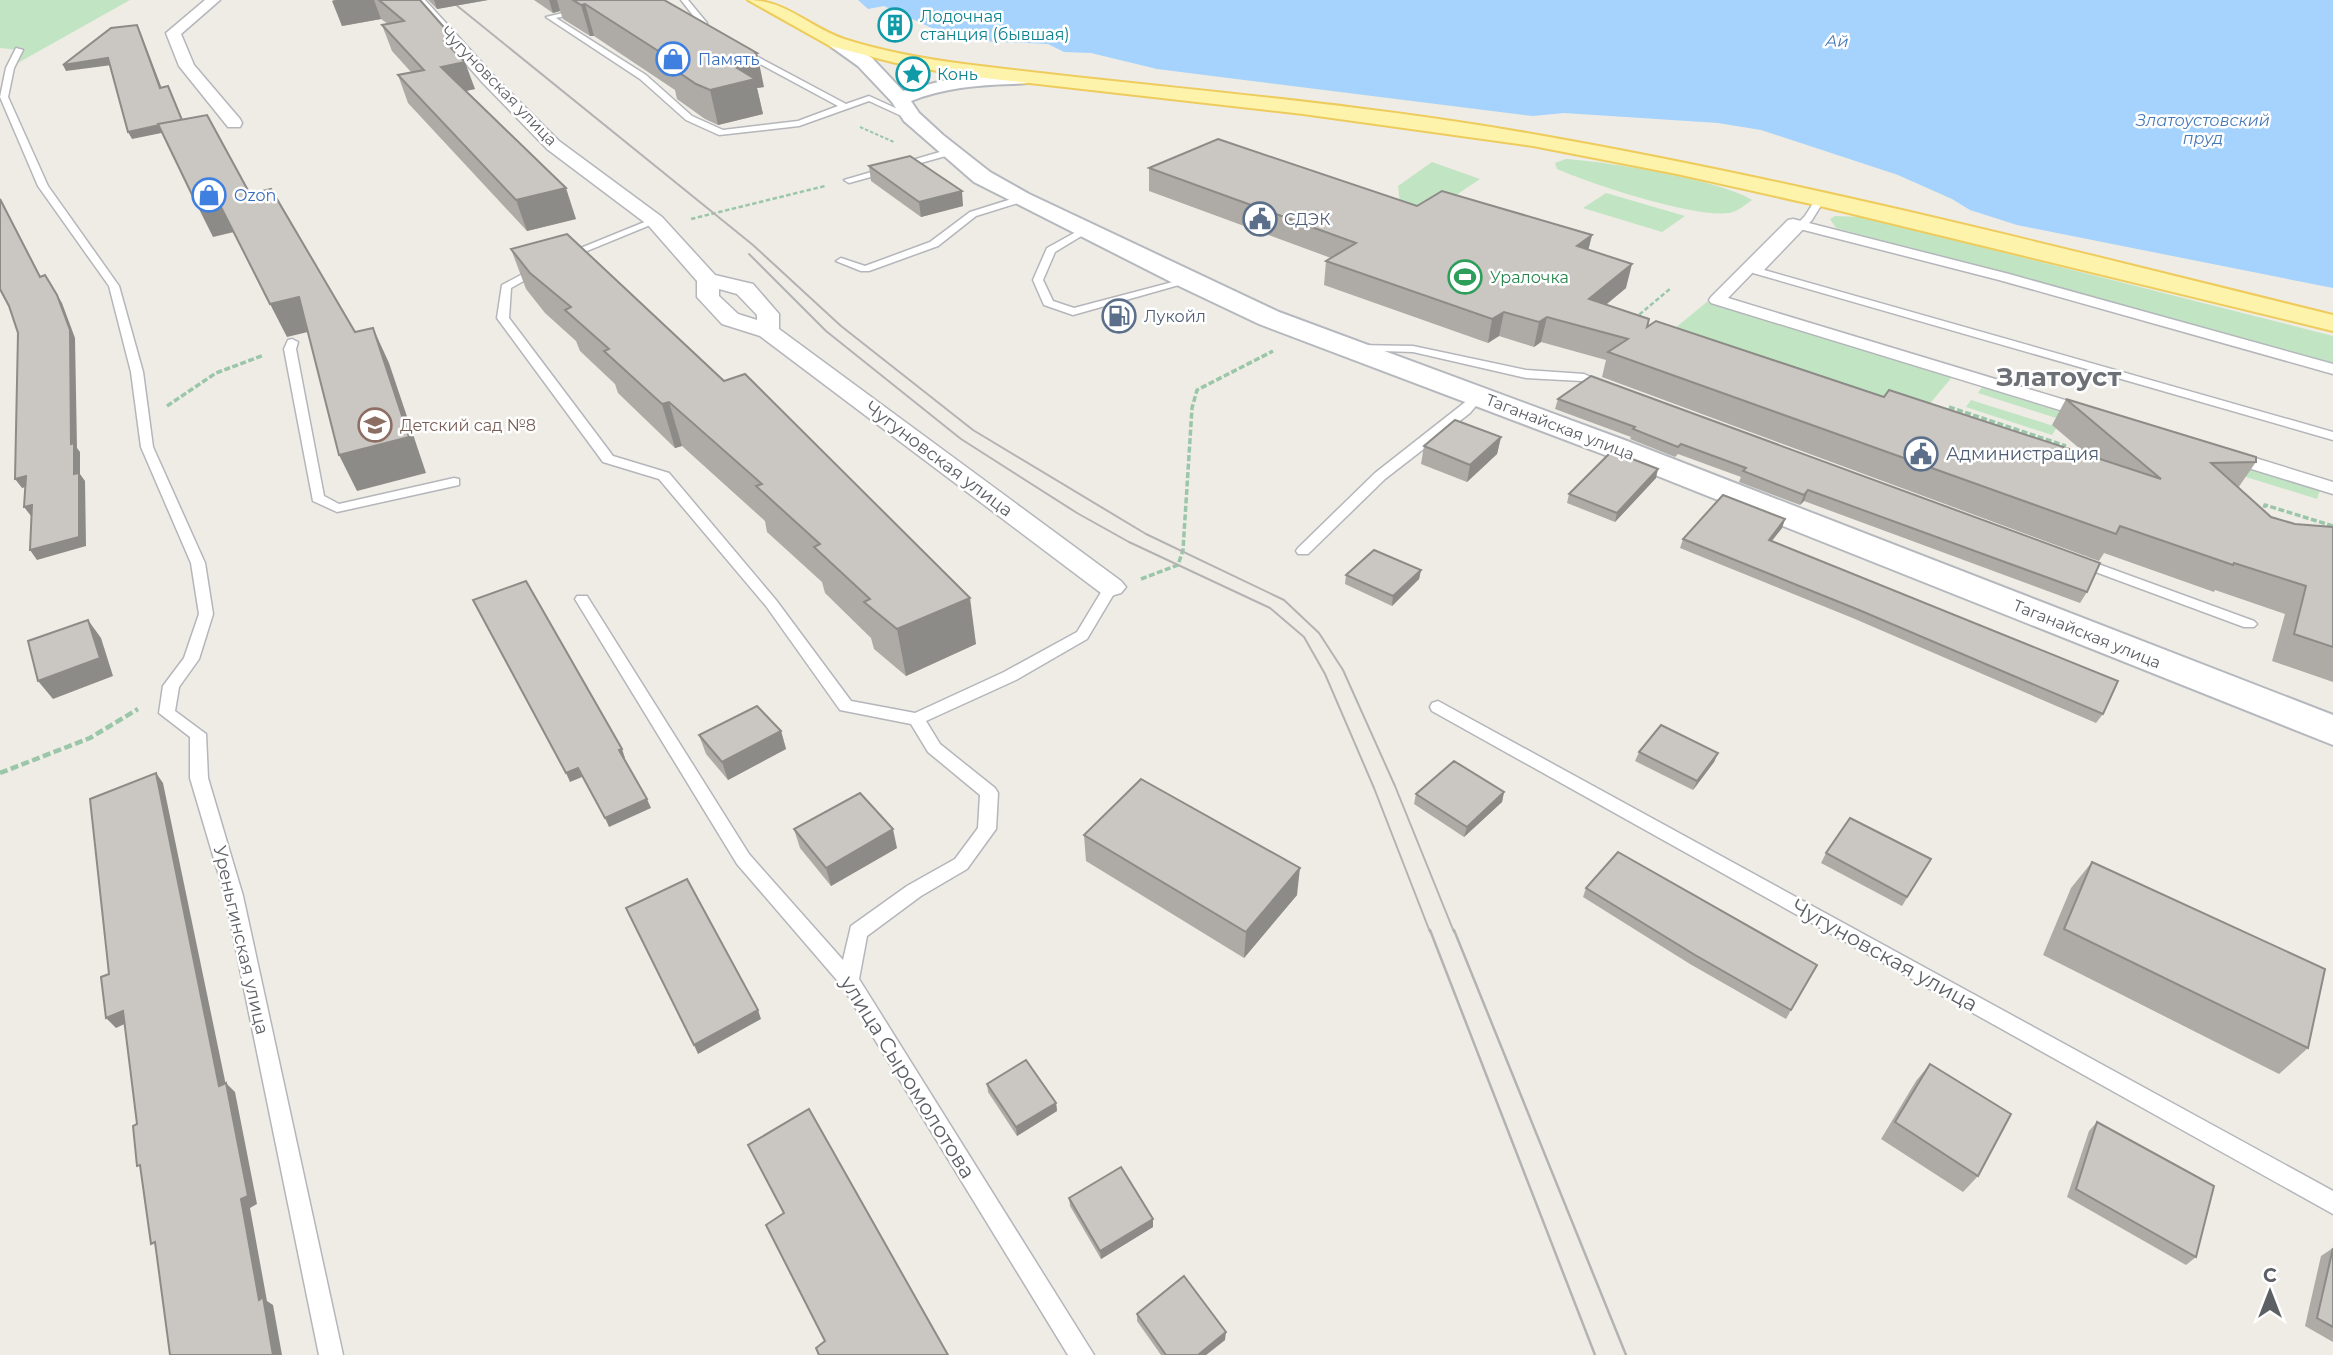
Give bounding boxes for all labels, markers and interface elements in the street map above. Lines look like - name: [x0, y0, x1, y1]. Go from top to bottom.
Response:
- building icon: Лодочная станция (бывшая): [876, 6, 914, 44]
- place label: Лодочная станция (бывшая): [920, 7, 1070, 44]
- street label: Чугуновская улица: [437, 22, 561, 150]
- water label: Ай: [1824, 31, 1849, 51]
- shop icon: Память: [654, 40, 692, 78]
- place label: Память: [698, 50, 759, 69]
- place icon: Конь: [894, 55, 932, 93]
- place label: Конь: [937, 65, 978, 84]
- water label: Златоустовский пруд: [2135, 111, 2270, 148]
- shop icon: Ozon: [190, 176, 228, 214]
- place label: Ozon: [234, 186, 276, 205]
- public building icon: СДЭК: [1241, 200, 1279, 238]
- place label: СДЭК: [1284, 210, 1330, 229]
- sports icon: Уралочка: [1446, 258, 1484, 296]
- place label: Уралочка: [1490, 268, 1569, 287]
- fuel station icon: Лукойл: [1100, 297, 1138, 335]
- place label: Лукойл: [1144, 307, 1206, 326]
- district label: Златоуст: [1996, 361, 2121, 393]
- street label: Таганайская улица: [1483, 390, 1637, 464]
- street label: Чугуновская улица: [861, 396, 1017, 522]
- school or university icon: Детский сад №8: [356, 406, 394, 444]
- place label: Детский сад №8: [400, 416, 536, 435]
- public building icon: Администрация: [1902, 435, 1940, 473]
- place label: Администрация: [1946, 443, 2099, 465]
- street label: Таганайская улица: [2010, 596, 2164, 672]
- street label: Уреньгинская улица: [209, 843, 273, 1037]
- street label: Чугуновская улица: [1788, 894, 1982, 1016]
- street label: улица Сыромолотова: [835, 970, 981, 1183]
- north arrow: [2235, 1257, 2305, 1327]
- text: С: [2263, 1264, 2277, 1287]

